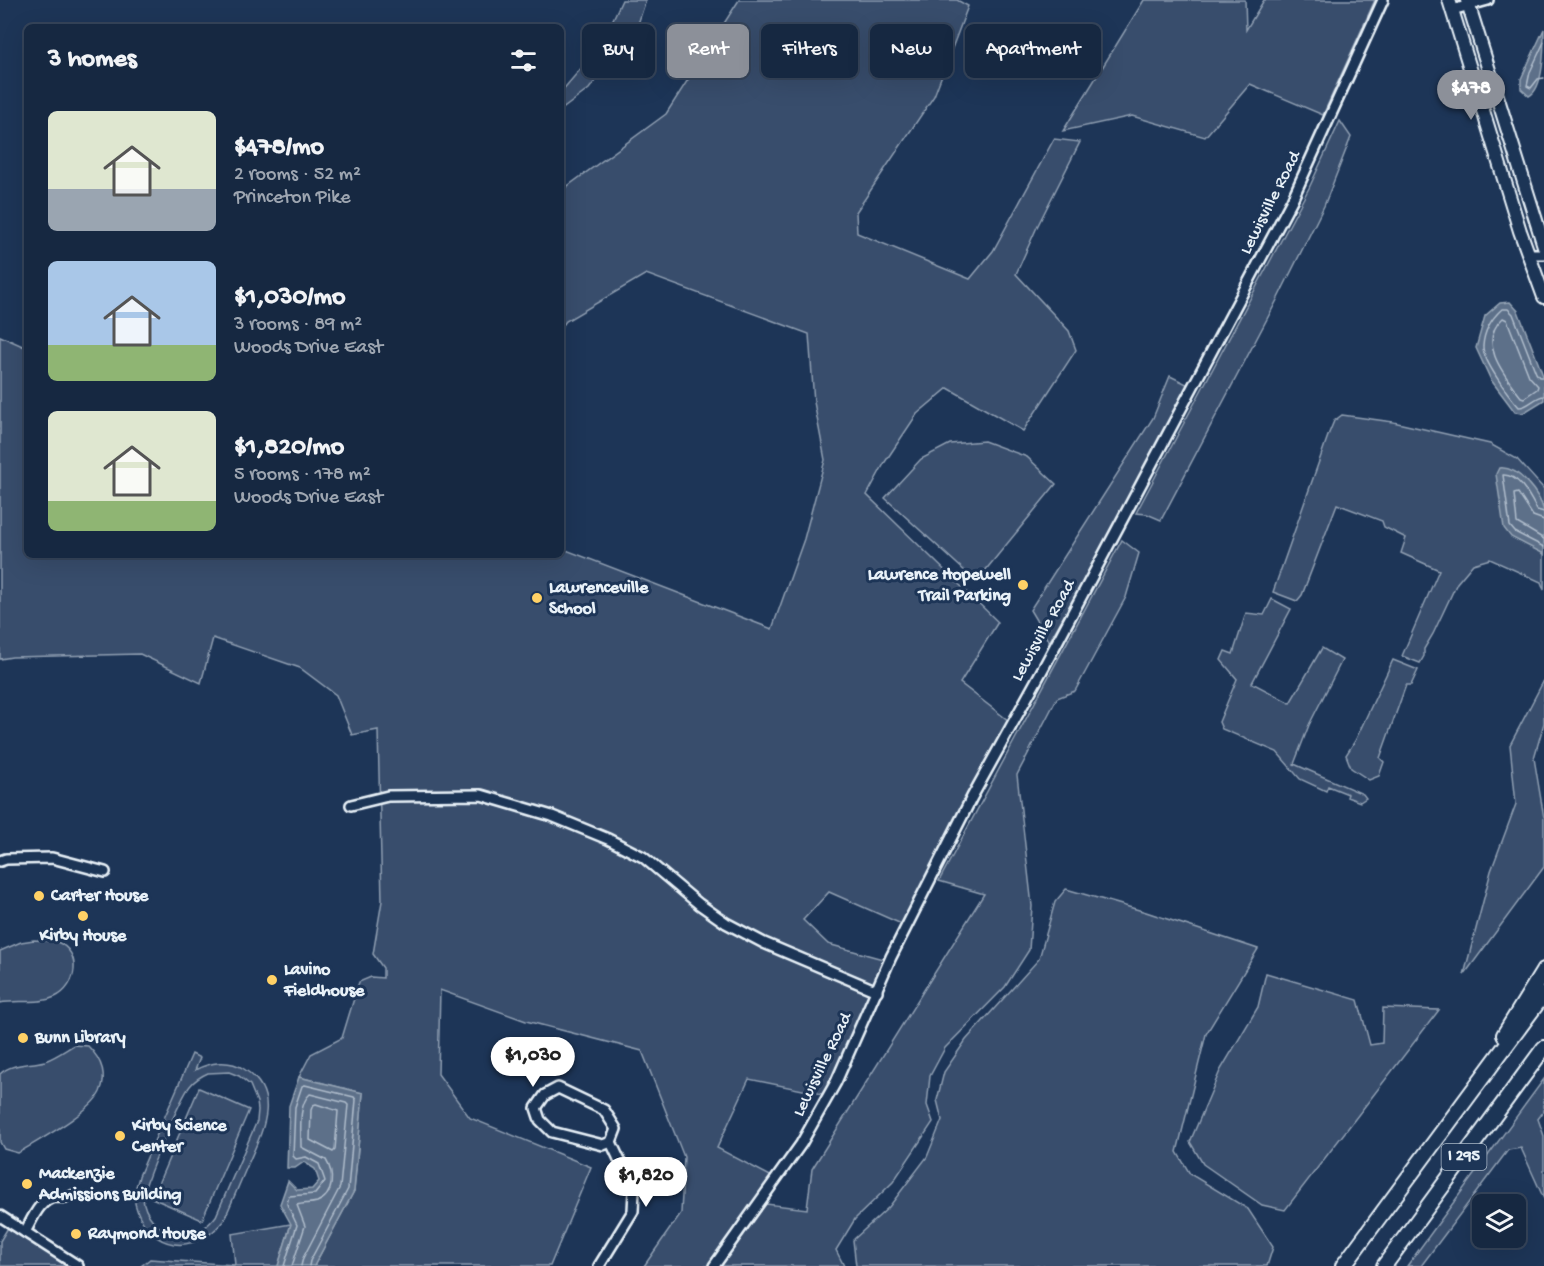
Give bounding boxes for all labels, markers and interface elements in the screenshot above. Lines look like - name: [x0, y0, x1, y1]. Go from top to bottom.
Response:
- chip: Buy: [582, 24, 655, 78]
- chip: Rent: [667, 24, 749, 78]
- chip: Filters: [761, 24, 858, 78]
- chip: New: [870, 24, 953, 78]
- chip: Apartment: [965, 24, 1101, 78]
- icon: filters: [507, 44, 540, 77]
- text: 3 homes: [48, 45, 137, 76]
- pin: $478: [1435, 70, 1507, 121]
- text: $478: [1451, 78, 1491, 101]
- text: $478/mo: [234, 133, 324, 164]
- icon: home: [96, 135, 168, 207]
- street label: Lewisville Road: [1236, 147, 1307, 258]
- text: 2 rooms · 52 m²: [234, 164, 361, 187]
- text: Princeton Pike: [234, 187, 350, 210]
- text: $1,030/mo: [234, 283, 346, 314]
- icon: home: [96, 285, 168, 357]
- text: 3 rooms · 89 m²: [234, 314, 362, 337]
- text: Woods Drive East: [234, 337, 383, 360]
- text: $1,820/mo: [234, 433, 344, 464]
- icon: home: [96, 435, 168, 507]
- text: 5 rooms · 178 m²: [234, 464, 371, 487]
- text: Woods Drive East: [234, 487, 383, 510]
- place label: Lawrence Hopewell Trail Parking: [868, 565, 1011, 607]
- street label: Lewisville Road: [1007, 575, 1081, 686]
- place label: Lawrenceville School: [549, 578, 649, 620]
- marker: Lawrence Hopewell Trail Parking: [1016, 578, 1030, 592]
- marker: Lawrenceville School: [530, 591, 544, 605]
- place label: Carter House: [50, 886, 149, 907]
- marker: Carter House: [32, 889, 46, 903]
- marker: Kirby House: [76, 909, 90, 923]
- place label: Kirby House: [39, 926, 127, 947]
- place label: Lavino Fieldhouse: [283, 960, 365, 1002]
- marker: Lavino Fieldhouse: [265, 973, 279, 987]
- street label: Lewisville Road: [789, 1008, 858, 1120]
- place label: Bunn Library: [34, 1028, 126, 1049]
- marker: Bunn Library: [16, 1031, 30, 1045]
- pin: $1,030: [484, 1037, 582, 1088]
- text: $1,030: [505, 1045, 561, 1068]
- place label: Kirby Science Center: [131, 1116, 227, 1158]
- marker: Kirby Science Center: [113, 1129, 127, 1143]
- road number: I 295: [1442, 1144, 1486, 1170]
- pin: $1,820: [597, 1157, 695, 1208]
- place label: Mackenzie Admissions Building: [38, 1164, 182, 1206]
- text: $1,820: [618, 1165, 674, 1188]
- marker: Mackenzie Admissions Building: [20, 1177, 34, 1191]
- map controls: [1472, 1194, 1526, 1248]
- button: layers: [1472, 1194, 1526, 1248]
- place label: Raymond House: [87, 1224, 206, 1245]
- marker: Raymond House: [69, 1227, 83, 1241]

